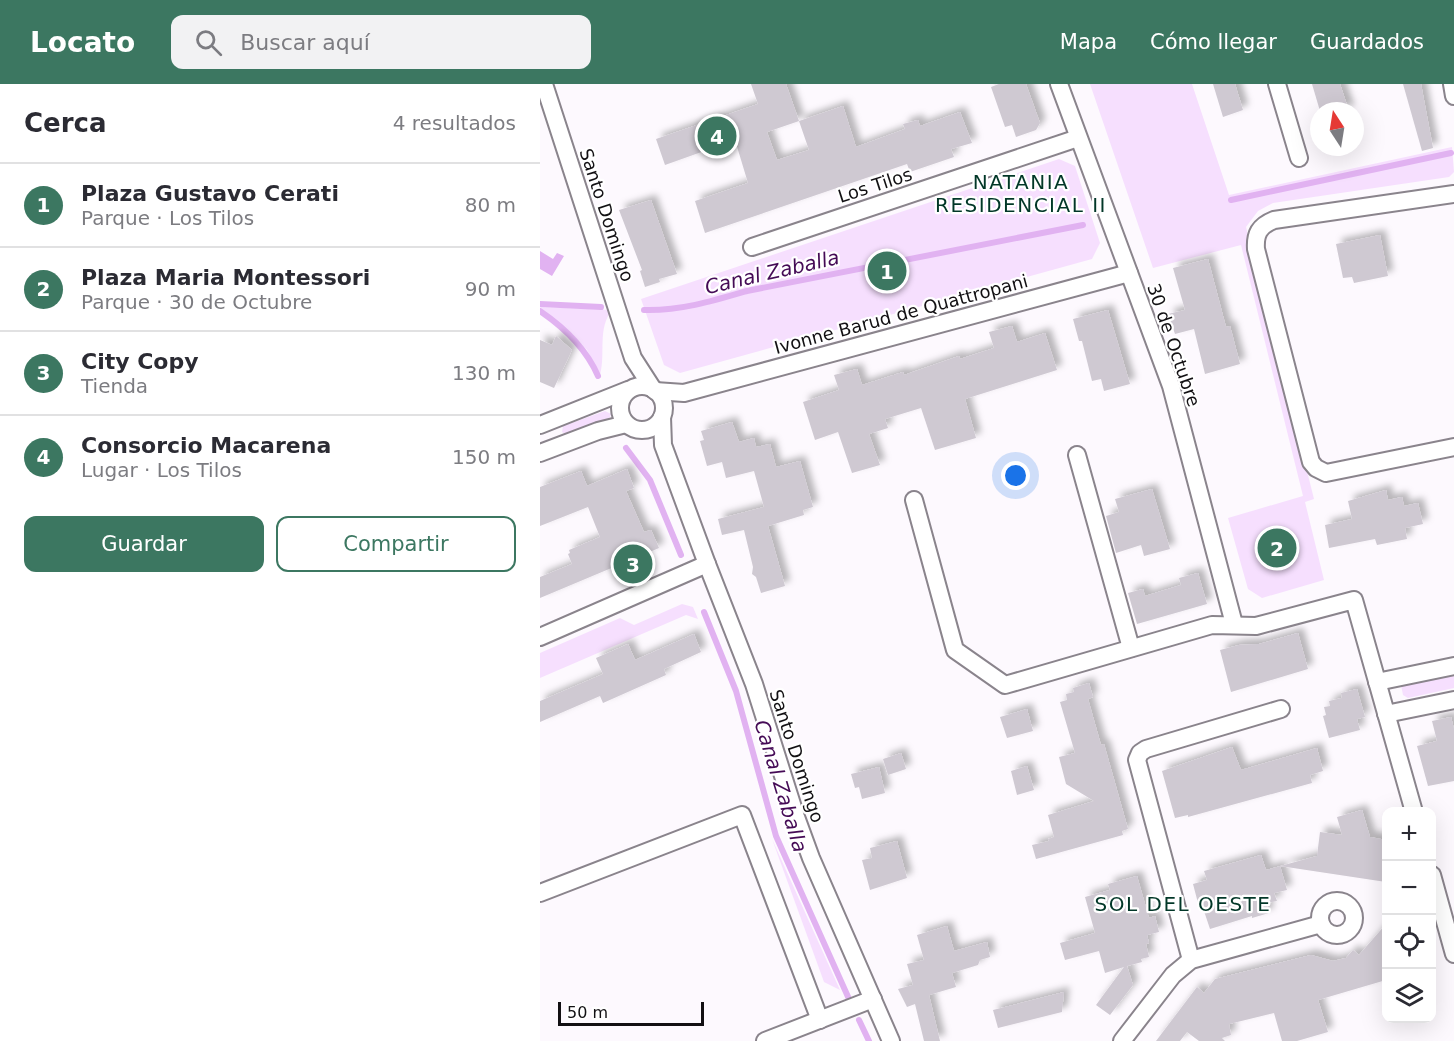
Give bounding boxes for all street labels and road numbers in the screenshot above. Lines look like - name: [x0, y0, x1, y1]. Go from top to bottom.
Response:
- street label: Santo Domingo: [576, 146, 638, 284]
- street label: Los Tilos: [835, 163, 915, 207]
- street label: Ivonne Barud de Quattropani: [772, 270, 1030, 358]
- street label: 30 de Octubre: [1143, 281, 1205, 409]
- street label: Santo Domingo: [766, 687, 828, 825]

